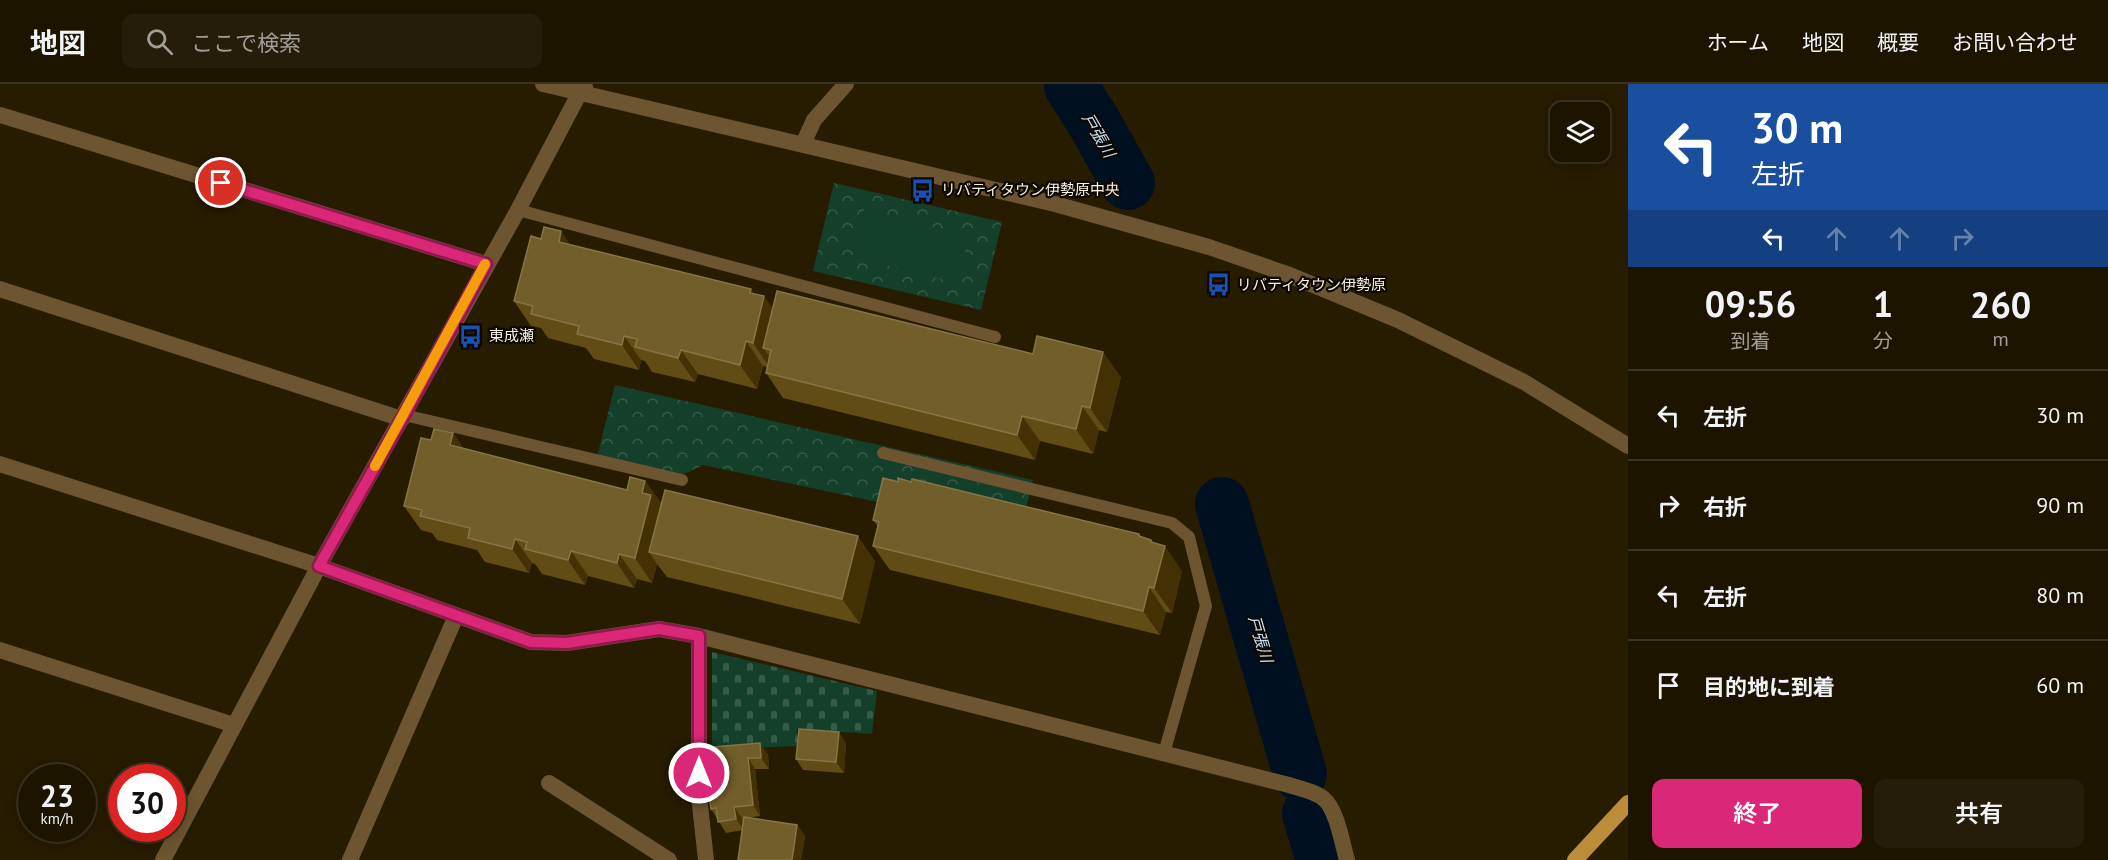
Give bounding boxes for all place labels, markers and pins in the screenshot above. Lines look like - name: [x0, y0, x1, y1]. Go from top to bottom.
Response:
- pin: [195, 157, 246, 208]
- bus stop icon: リバティタウン伊勢原中央: [910, 177, 936, 203]
- place label: リバティタウン伊勢原中央: [941, 180, 1120, 199]
- bus stop icon: リバティタウン伊勢原: [1206, 272, 1232, 298]
- place label: リバティタウン伊勢原: [1237, 275, 1386, 294]
- bus stop icon: 東成瀬: [458, 323, 484, 349]
- place label: 東成瀬: [489, 326, 534, 345]

